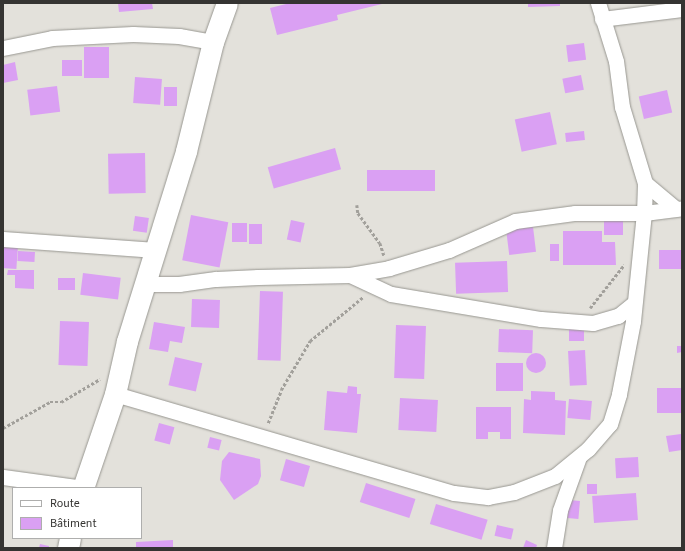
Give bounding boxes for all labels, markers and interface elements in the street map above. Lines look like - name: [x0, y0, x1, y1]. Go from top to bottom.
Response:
- legend: [12, 487, 142, 539]
- text: Route: [50, 495, 80, 512]
- text: Bâtiment: [50, 515, 96, 532]

